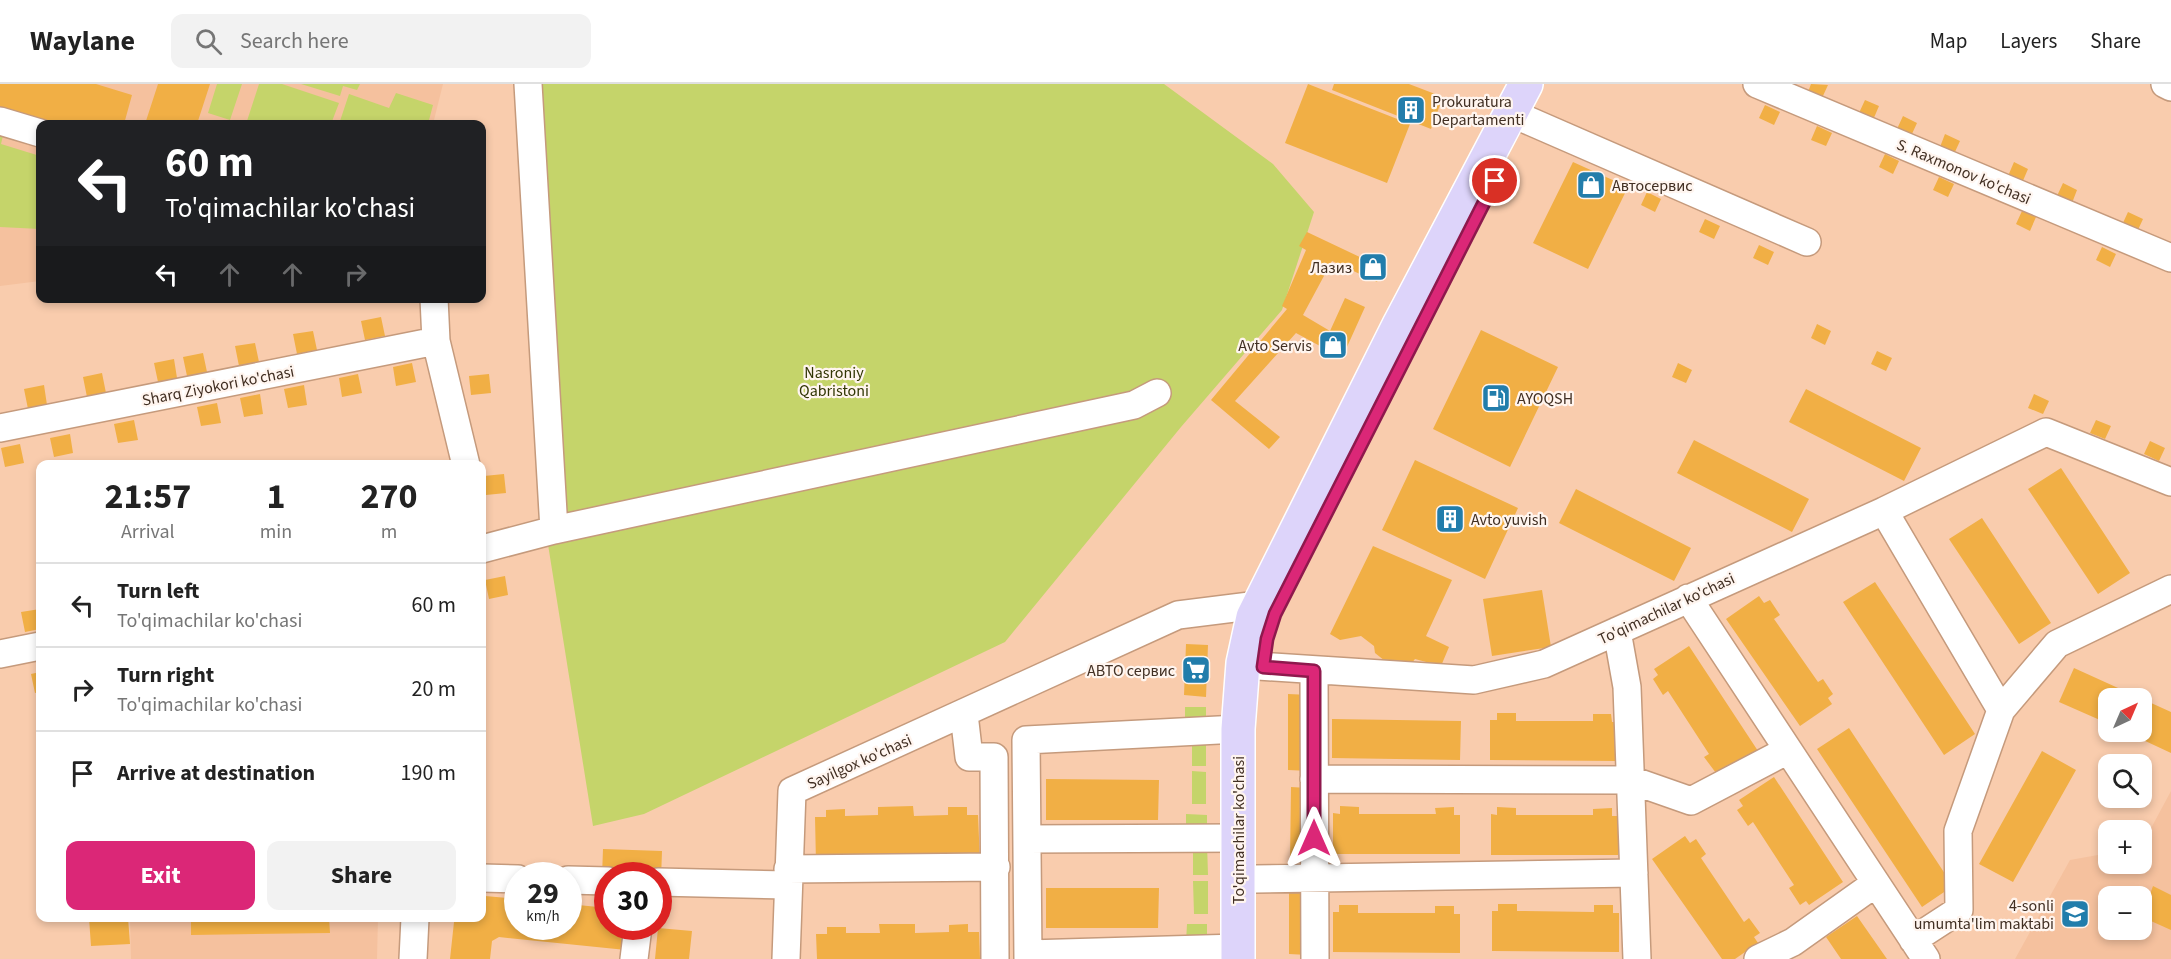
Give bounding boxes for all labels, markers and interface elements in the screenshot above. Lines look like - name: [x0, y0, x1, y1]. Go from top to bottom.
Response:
- search box: [171, 14, 591, 68]
- text: Waylane: [30, 21, 135, 61]
- icon: search: [192, 25, 225, 58]
- text: Search here: [240, 25, 349, 57]
- text: Map: [1930, 26, 1967, 56]
- text: Layers: [2000, 26, 2057, 56]
- text: Share: [2090, 26, 2141, 56]
- place label: Prokuratura Departamenti: [1432, 91, 1524, 131]
- building icon: Prokuratura Departamenti: [1395, 94, 1427, 126]
- text: 60 m: [165, 133, 254, 193]
- street label: S. Raxmonov ko'chasi: [1893, 134, 2034, 210]
- icon: left: [66, 144, 144, 222]
- pin: [1469, 155, 1520, 206]
- icon: arrive: [1478, 164, 1511, 197]
- shop icon: Автосервис: [1575, 169, 1607, 201]
- place label: Автосервис: [1612, 175, 1693, 197]
- text: To'qimachilar ko'chasi: [165, 189, 415, 228]
- shop icon: Лазиз: [1357, 251, 1389, 283]
- place label: Лазиз: [1310, 257, 1352, 279]
- icon: left: [150, 258, 183, 291]
- icon: ahead: [213, 258, 246, 291]
- icon: ahead: [276, 258, 309, 291]
- icon: right: [339, 258, 372, 291]
- shop icon: Avto Servis: [1317, 329, 1349, 361]
- place label: Avto Servis: [1238, 335, 1312, 357]
- street label: Sharq Ziyokori ko'chasi: [140, 360, 296, 412]
- park label: Nasroniy Qabristoni: [799, 362, 869, 402]
- fuel station icon: AYOQSH: [1480, 382, 1512, 414]
- place label: AYOQSH: [1517, 388, 1573, 410]
- text: 21:57: [104, 471, 191, 522]
- text: 1: [266, 471, 285, 522]
- text: 270: [361, 471, 418, 522]
- building icon: Avto yuvish: [1434, 503, 1466, 535]
- place label: Avto yuvish: [1471, 509, 1547, 531]
- text: Arrival: [121, 518, 175, 546]
- text: min: [260, 518, 292, 546]
- text: m: [381, 518, 397, 546]
- street label: To'qimachilar ko'chasi: [1595, 568, 1738, 650]
- text: Turn left: [117, 575, 199, 607]
- icon: left: [66, 589, 99, 622]
- text: 60 m: [411, 589, 456, 621]
- text: To'qimachilar ko'chasi: [117, 607, 302, 635]
- supermarket icon: АВТО сервис: [1180, 654, 1212, 686]
- text: Turn right: [117, 659, 214, 691]
- place label: АВТО сервис: [1087, 660, 1175, 682]
- icon: right: [66, 673, 99, 706]
- text: 20 m: [411, 673, 456, 705]
- north arrow: [2098, 688, 2152, 742]
- map controls: [2098, 688, 2152, 940]
- text: To'qimachilar ko'chasi: [117, 691, 302, 719]
- street label: Sayilgox ko'chasi: [803, 729, 915, 795]
- button: search: [2098, 754, 2152, 808]
- street label: To'qimachilar ko'chasi: [1228, 756, 1250, 904]
- icon: arrive: [66, 757, 99, 790]
- text: Arrive at destination: [117, 757, 315, 789]
- text: 190 m: [401, 757, 456, 789]
- position arrow: [1282, 806, 1346, 870]
- button: +: [2098, 820, 2152, 874]
- button: Exit: [66, 841, 255, 910]
- button: Share: [267, 841, 456, 910]
- speed limit sign: 30: [594, 862, 672, 940]
- text: 29: [527, 872, 559, 915]
- button: −: [2098, 886, 2152, 940]
- place label: 4-sonli umumta'lim maktabi: [1914, 895, 2054, 935]
- school or university icon: 4-sonli umumta'lim maktabi: [2059, 898, 2091, 930]
- text: km/h: [526, 906, 560, 927]

